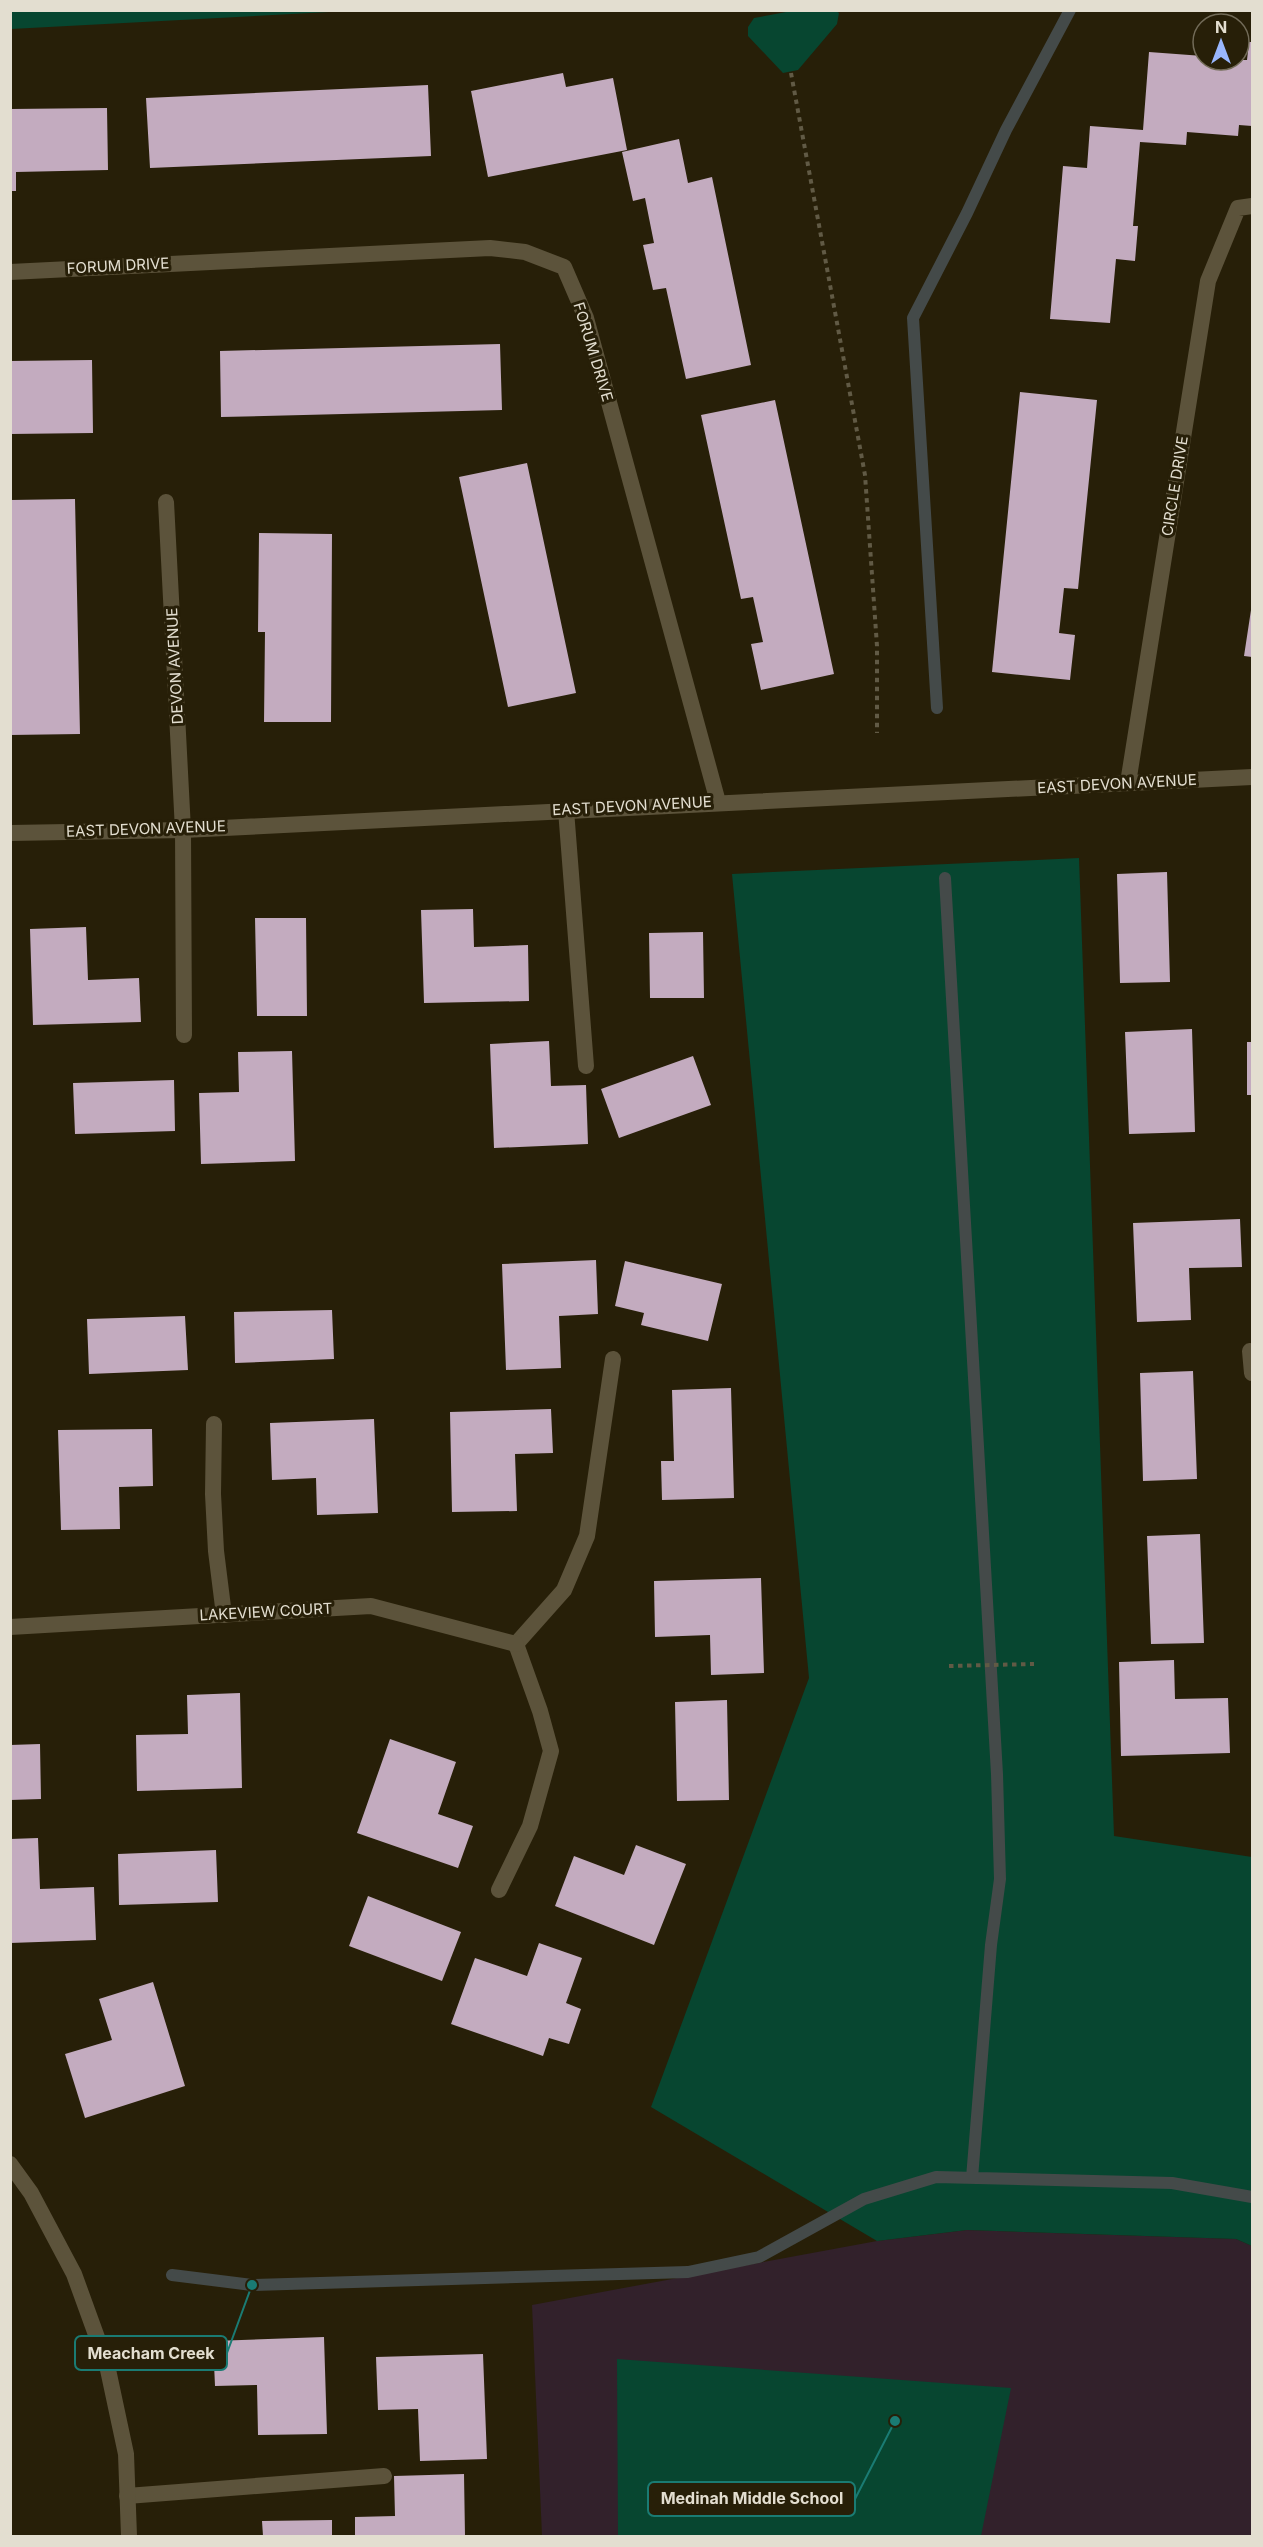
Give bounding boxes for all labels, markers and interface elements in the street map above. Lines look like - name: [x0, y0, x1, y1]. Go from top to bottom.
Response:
- north arrow: [1191, 12, 1251, 72]
- text: N: [1215, 17, 1227, 37]
- street label: FORUM DRIVE: [66, 253, 170, 278]
- street label: FORUM DRIVE: [569, 300, 618, 404]
- street label: CIRCLE DRIVE: [1157, 434, 1192, 537]
- street label: DEVON AVENUE: [162, 607, 187, 725]
- street label: EAST DEVON AVENUE: [1037, 770, 1197, 797]
- street label: EAST DEVON AVENUE: [552, 792, 712, 819]
- street label: EAST DEVON AVENUE: [66, 816, 226, 841]
- street label: LAKEVIEW COURT: [199, 1599, 333, 1624]
- callout: Meacham Creek: [75, 2336, 227, 2370]
- text: Meacham Creek: [87, 2343, 215, 2363]
- callout: Medinah Middle School: [648, 2482, 855, 2516]
- text: Medinah Middle School: [661, 2488, 843, 2508]

